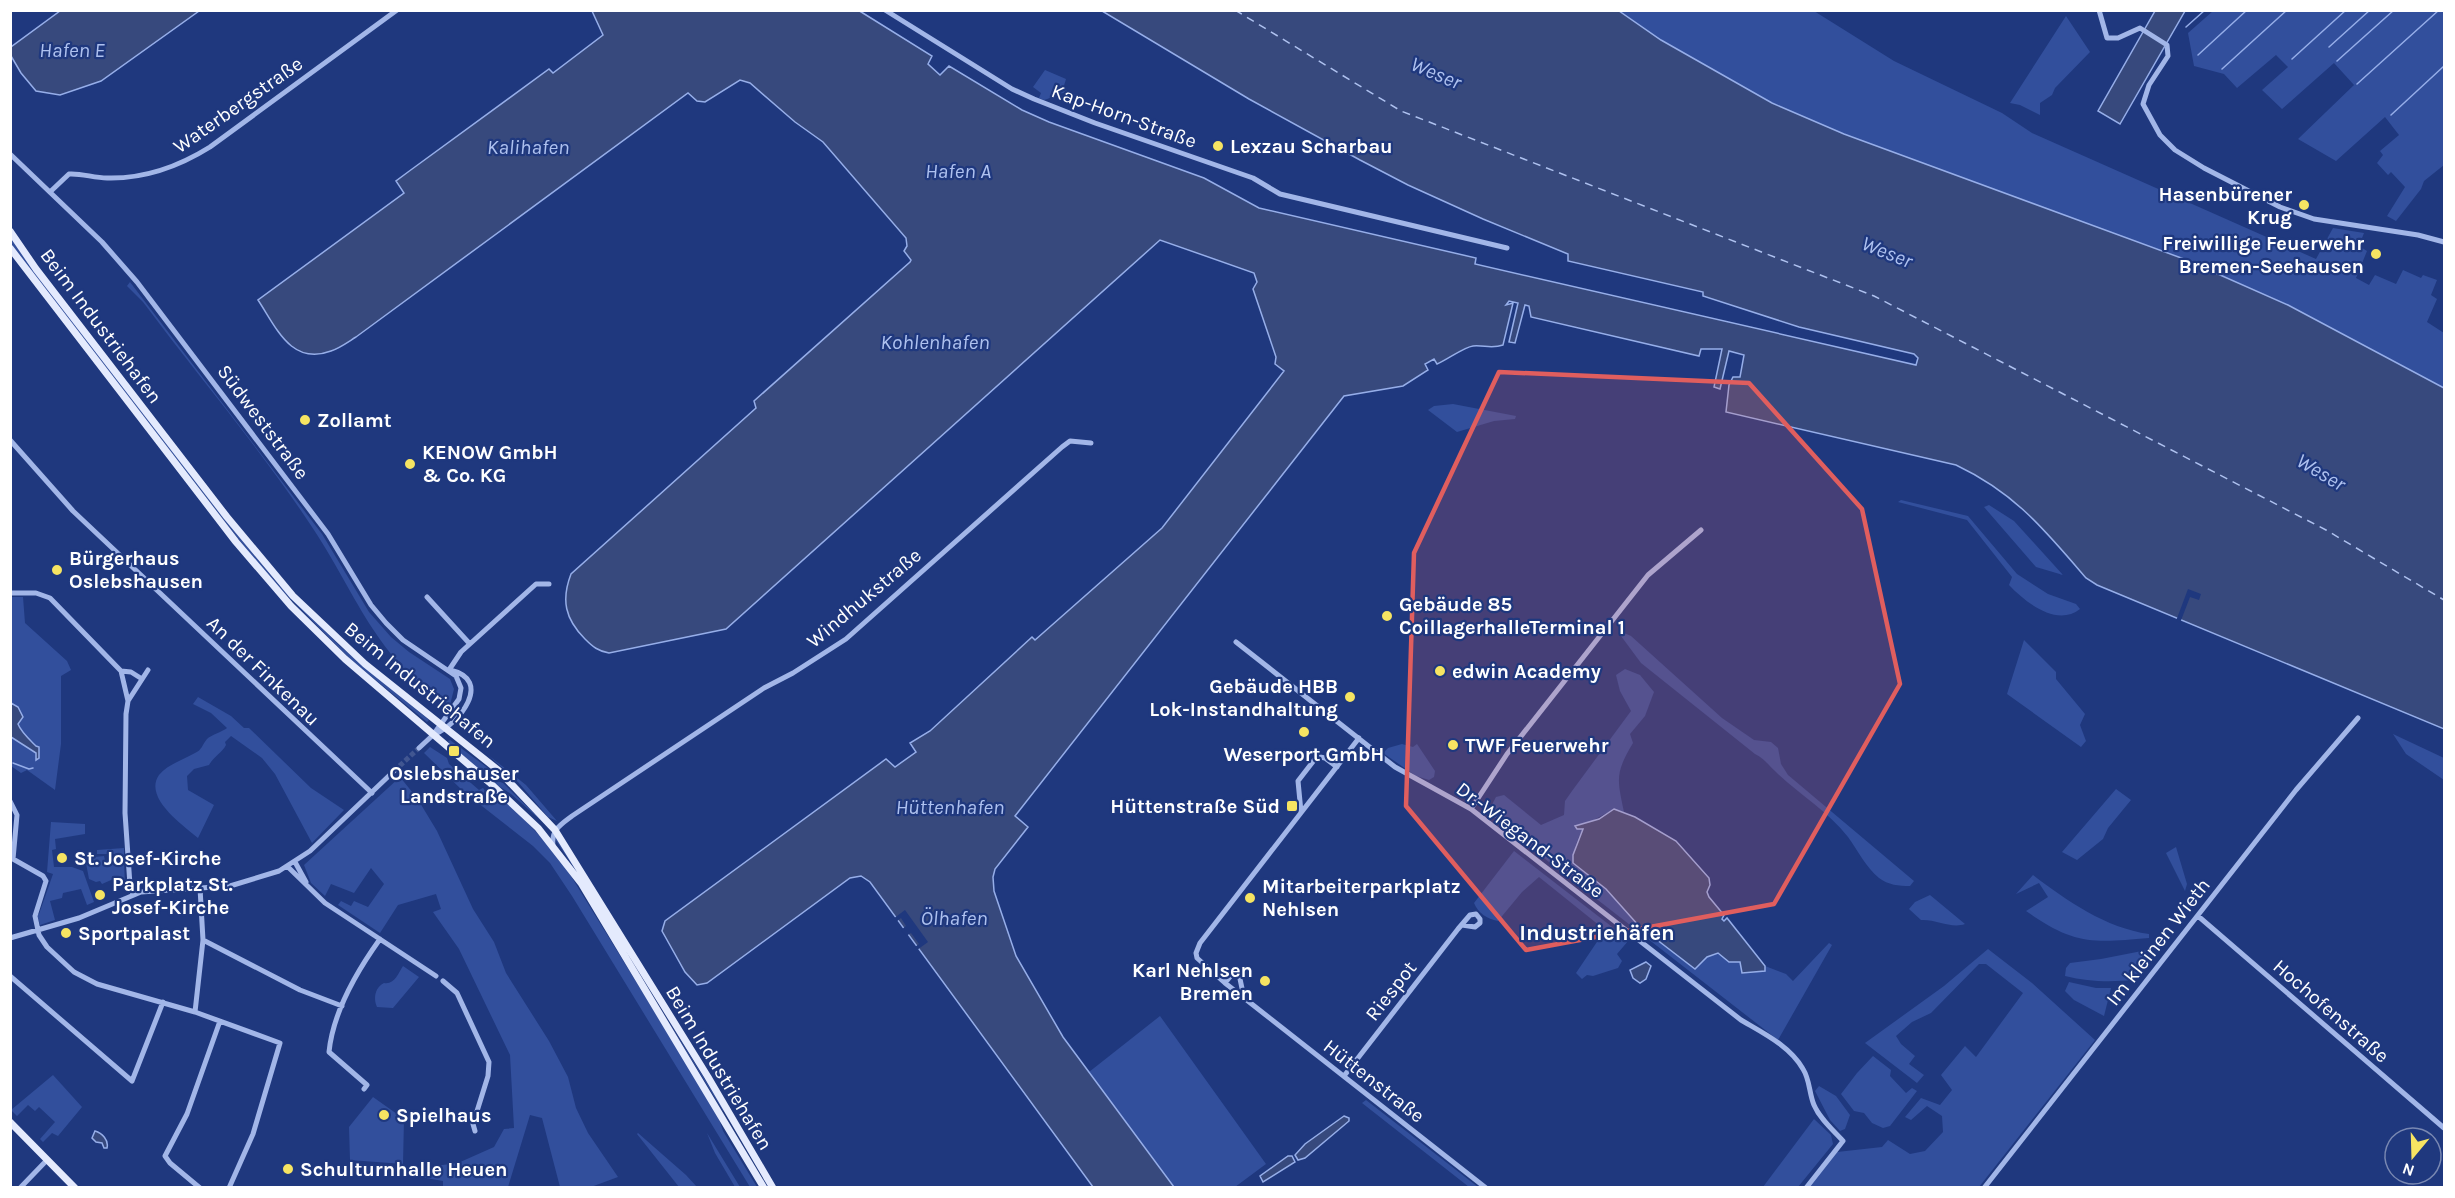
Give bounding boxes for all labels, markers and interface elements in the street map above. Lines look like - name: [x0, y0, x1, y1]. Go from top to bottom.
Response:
- water label: Hafen E: [39, 38, 105, 62]
- street label: Waterbergstraße: [169, 52, 307, 158]
- water label: Weser: [1407, 52, 1466, 95]
- street label: Kap-Horn-Straße: [1048, 79, 1200, 153]
- water label: Kalihafen: [487, 135, 569, 159]
- place label: Lexzau Scharbau: [1230, 135, 1393, 158]
- marker: Lexzau Scharbau: [1211, 139, 1225, 153]
- water label: Hafen A: [925, 159, 991, 183]
- place label: Hasenbürener Krug: [2158, 183, 2292, 229]
- marker: Hasenbürener Krug: [2297, 198, 2311, 212]
- water label: Weser: [1858, 231, 1917, 273]
- place label: Freiwillige Feuerwehr Bremen-Seehausen: [2162, 232, 2364, 278]
- street label: Beim Industriehafen: [35, 244, 167, 408]
- marker: Freiwillige Feuerwehr Bremen-Seehausen: [2369, 247, 2383, 261]
- water label: Kohlenhafen: [880, 330, 990, 354]
- street label: Südweststraße: [212, 360, 314, 484]
- place label: Zollamt: [317, 409, 392, 432]
- marker: Zollamt: [298, 413, 312, 427]
- place label: KENOW GmbH & Co. KG: [422, 441, 558, 487]
- water label: Weser: [2292, 448, 2351, 496]
- marker: KENOW GmbH & Co. KG: [403, 457, 417, 471]
- street label: Windhukstraße: [802, 544, 926, 652]
- place label: Bürgerhaus Oslebshausen: [69, 547, 203, 593]
- marker: Bürgerhaus Oslebshausen: [50, 563, 64, 577]
- place label: Gebäude 85 CoillagerhalleTerminal 1: [1399, 593, 1625, 639]
- marker: Gebäude 85 CoillagerhalleTerminal 1: [1380, 609, 1394, 623]
- street label: An der Finkenau: [202, 611, 324, 731]
- street label: Beim Industriehafen: [340, 617, 500, 753]
- place label: edwin Academy: [1452, 660, 1601, 683]
- marker: edwin Academy: [1433, 664, 1447, 678]
- place label: Gebäude HBB Lok-Instandhaltung: [1149, 675, 1338, 721]
- marker: Gebäude HBB Lok-Instandhaltung: [1343, 690, 1357, 704]
- marker: Weserport GmbH: [1297, 725, 1311, 739]
- place label: TWF Feuerwehr: [1465, 734, 1609, 757]
- marker: TWF Feuerwehr: [1446, 738, 1460, 752]
- place label: Weserport GmbH: [1224, 743, 1384, 766]
- marker: Oslebshauser Landstraße: [447, 744, 461, 758]
- place label: Oslebshauser Landstraße: [389, 762, 519, 808]
- street label: Dr.-Wiegand-Straße: [1452, 777, 1608, 903]
- water label: Hüttenhafen: [895, 795, 1005, 819]
- place label: Hüttenstraße Süd: [1110, 795, 1280, 818]
- marker: Hüttenstraße Süd: [1285, 799, 1299, 813]
- place label: St. Josef-Kirche: [74, 847, 221, 870]
- marker: St. Josef-Kirche: [55, 851, 69, 865]
- place label: Parkplatz St. Josef-Kirche: [112, 873, 233, 919]
- street label: Im kleinen Wieth: [2101, 874, 2215, 1010]
- place label: Mitarbeiterparkplatz Nehlsen: [1262, 875, 1461, 921]
- marker: Parkplatz St. Josef-Kirche: [93, 888, 107, 902]
- marker: Mitarbeiterparkplatz Nehlsen: [1243, 891, 1257, 905]
- water label: Ölhafen: [920, 906, 988, 930]
- district label: Industriehäfen: [1519, 920, 1675, 946]
- place label: Sportpalast: [78, 922, 190, 945]
- marker: Sportpalast: [59, 926, 73, 940]
- street label: Hochofenstraße: [2269, 955, 2393, 1067]
- street label: Riespot: [1361, 956, 1422, 1025]
- place label: Karl Nehlsen Bremen: [1132, 959, 1253, 1005]
- marker: Karl Nehlsen Bremen: [1258, 974, 1272, 988]
- street label: Beim Industriehafen: [661, 982, 777, 1154]
- street label: Hüttenstraße: [1319, 1034, 1429, 1128]
- place label: Spielhaus: [396, 1104, 491, 1127]
- marker: Spielhaus: [377, 1108, 391, 1122]
- north arrow: [2383, 1126, 2443, 1186]
- place label: Schulturnhalle Heuen: [300, 1158, 507, 1181]
- text: N: [2400, 1159, 2417, 1181]
- marker: Schulturnhalle Heuen: [281, 1162, 295, 1176]

